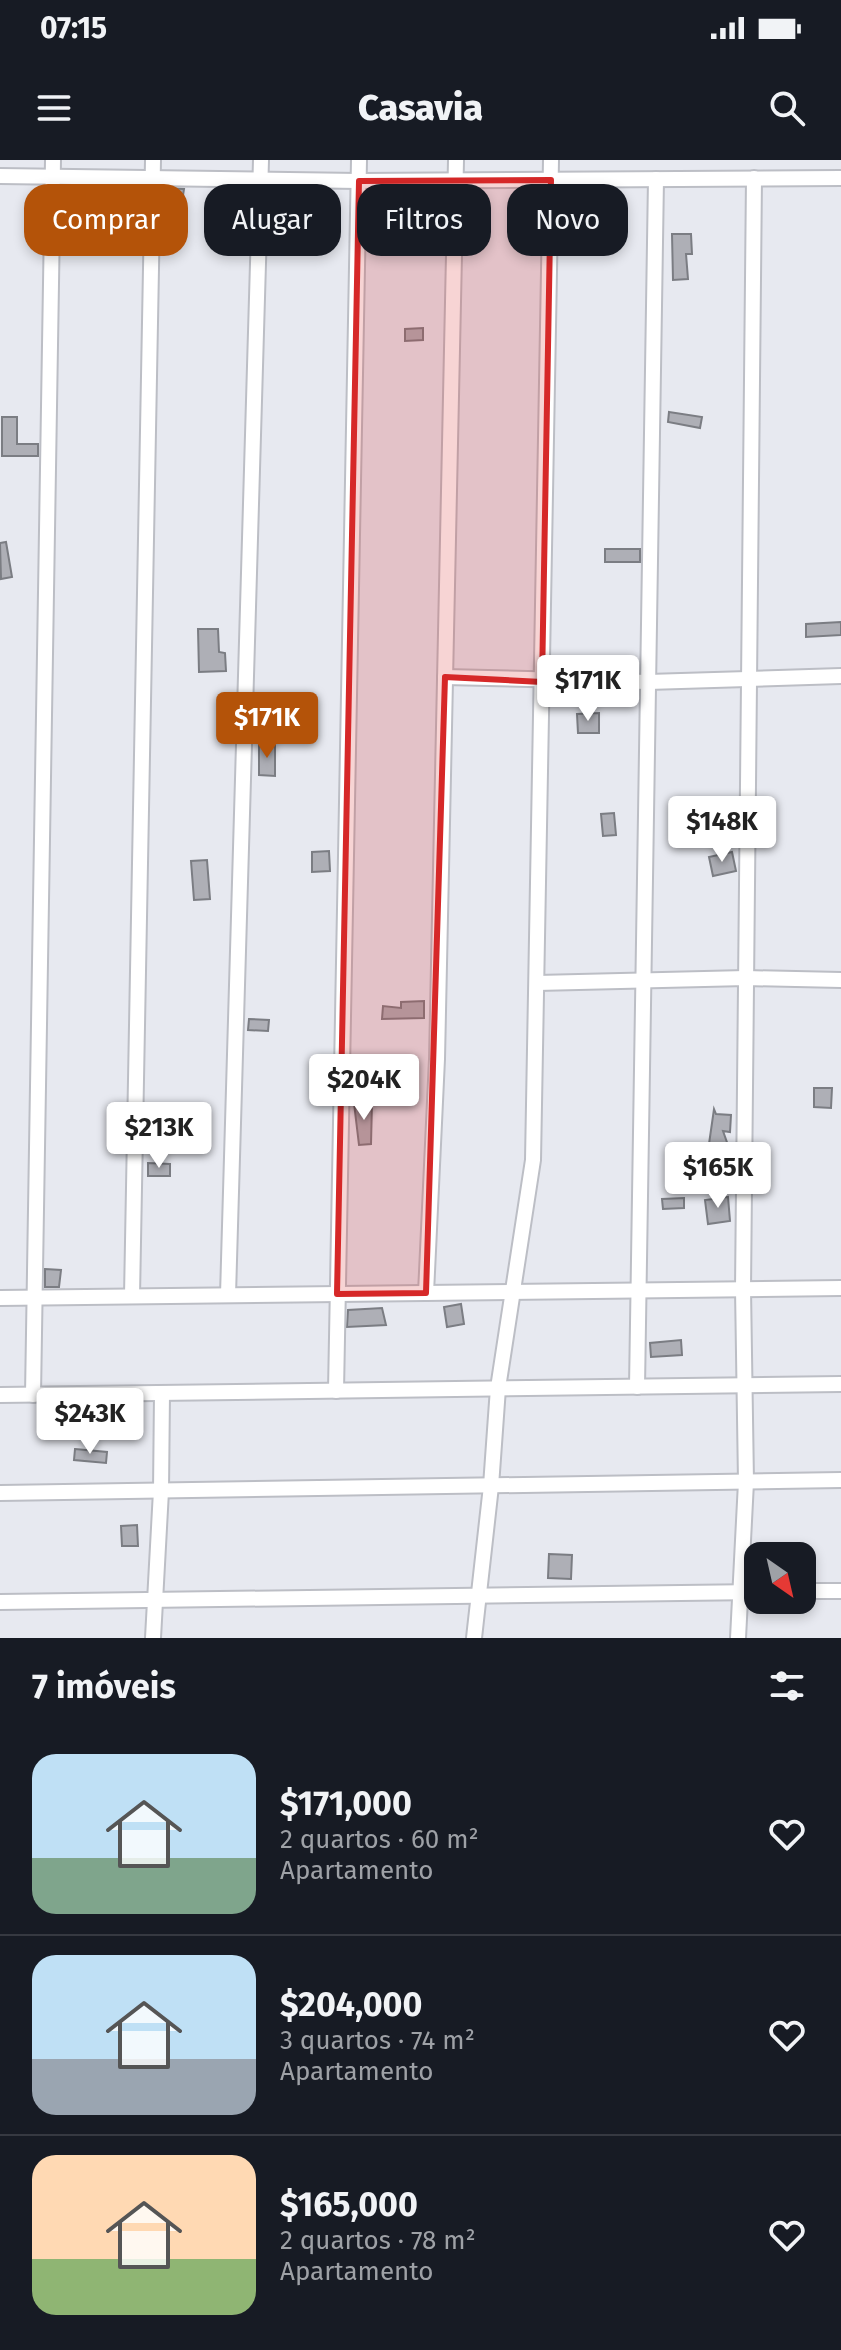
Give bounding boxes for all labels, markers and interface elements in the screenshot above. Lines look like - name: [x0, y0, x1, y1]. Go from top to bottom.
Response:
- text: 07:15: [40, 10, 107, 46]
- icon: menu: [32, 86, 76, 130]
- text: Casavia: [358, 86, 483, 130]
- icon: search: [765, 86, 809, 130]
- chip: Comprar: [24, 184, 188, 256]
- chip: Alugar: [204, 184, 341, 256]
- chip: Filtros: [357, 184, 491, 256]
- chip: Novo: [507, 184, 628, 256]
- pin: $171K: [532, 655, 644, 723]
- text: $171K: [555, 665, 621, 696]
- pin: $171K: [211, 692, 323, 760]
- text: $171K: [234, 702, 300, 733]
- pin: $148K: [666, 796, 778, 864]
- text: $148K: [686, 806, 758, 837]
- pin: $204K: [308, 1054, 420, 1122]
- text: $204K: [327, 1064, 401, 1095]
- pin: $213K: [103, 1102, 215, 1170]
- text: $213K: [125, 1112, 193, 1143]
- pin: $165K: [662, 1142, 774, 1210]
- text: $165K: [683, 1152, 753, 1183]
- pin: $243K: [34, 1388, 146, 1456]
- text: $243K: [55, 1398, 125, 1429]
- north arrow: [744, 1542, 816, 1614]
- map controls: [744, 1542, 816, 1614]
- icon: filters: [765, 1664, 809, 1708]
- text: 7 imóveis: [32, 1666, 176, 1707]
- text: $171,000: [280, 1783, 412, 1824]
- icon: home: [96, 1786, 192, 1882]
- icon: heart: [765, 1812, 809, 1856]
- text: 2 quartos · 60 m²: [280, 1824, 479, 1855]
- text: Apartamento: [280, 1855, 433, 1886]
- text: $204,000: [280, 1984, 422, 2025]
- icon: home: [96, 1987, 192, 2083]
- icon: heart: [765, 2013, 809, 2057]
- text: 3 quartos · 74 m²: [280, 2025, 475, 2056]
- text: Apartamento: [280, 2056, 433, 2087]
- text: $165,000: [280, 2184, 418, 2225]
- icon: home: [96, 2187, 192, 2283]
- icon: heart: [765, 2213, 809, 2257]
- text: 2 quartos · 78 m²: [280, 2225, 476, 2256]
- text: Apartamento: [280, 2256, 433, 2287]

